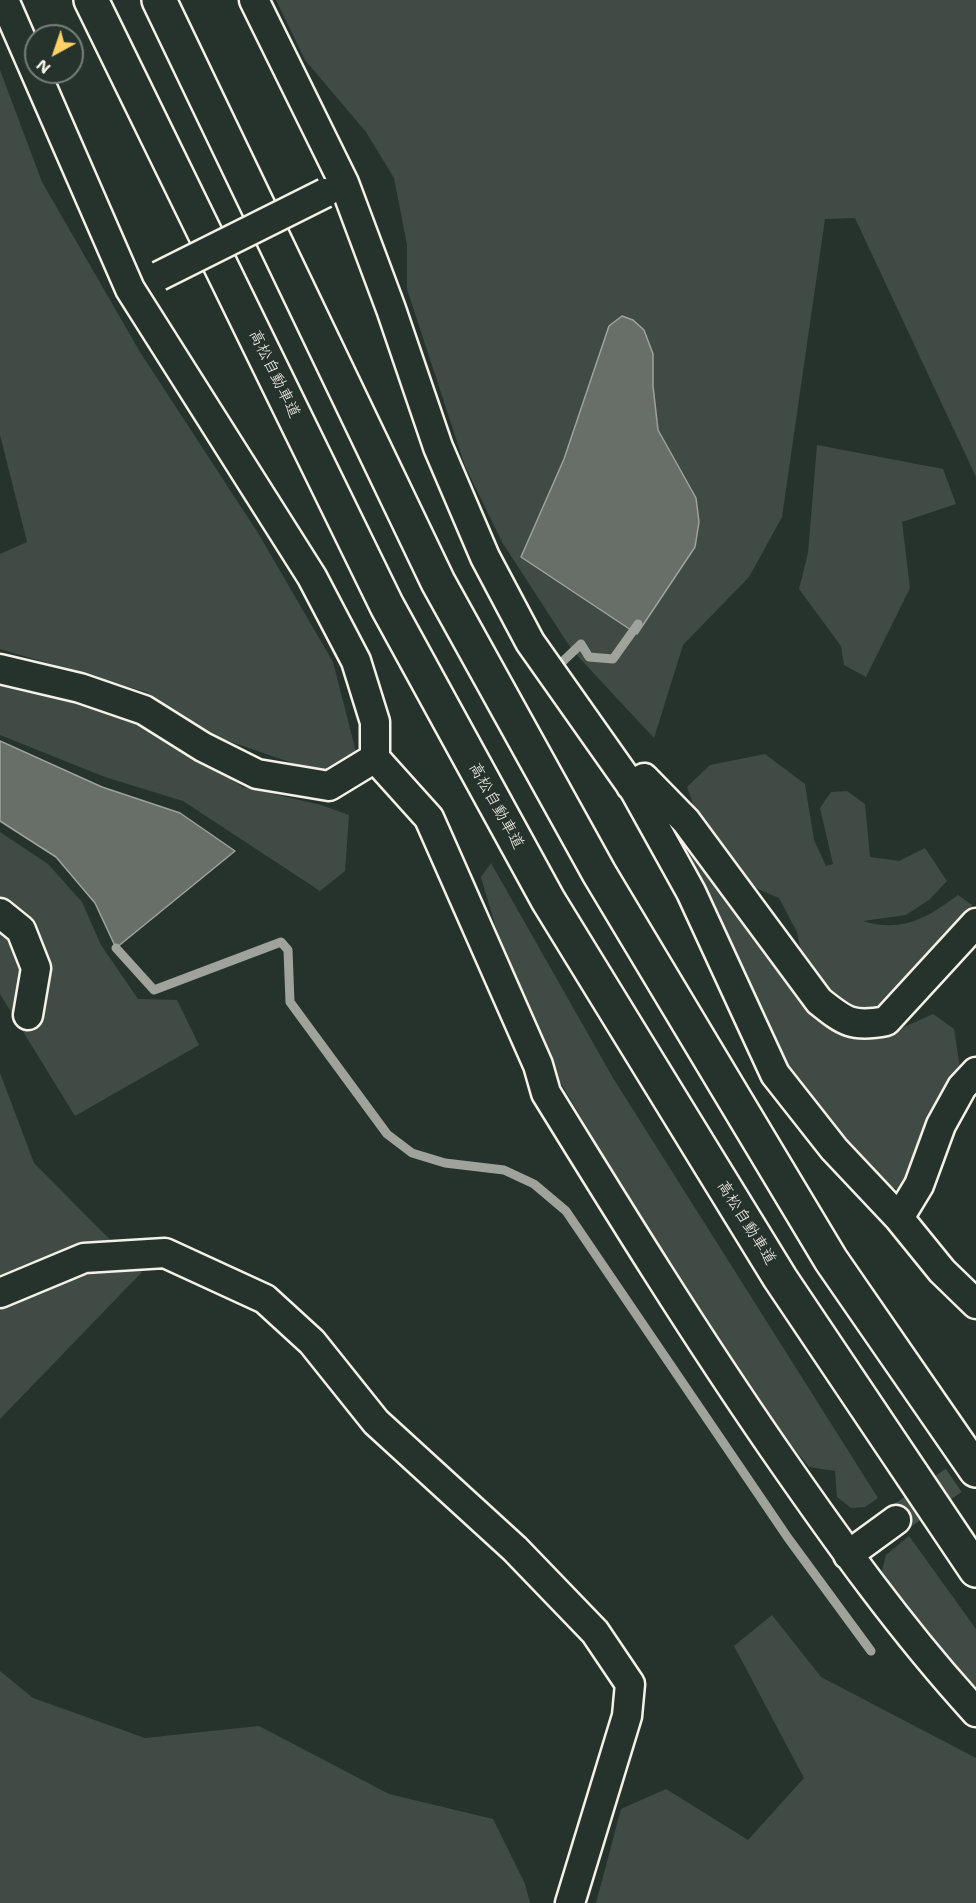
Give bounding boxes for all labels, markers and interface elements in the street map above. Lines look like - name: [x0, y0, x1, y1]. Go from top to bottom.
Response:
- north arrow: [24, 24, 84, 84]
- text: N: [32, 55, 55, 79]
- street label: 高松自動車道: [244, 327, 304, 421]
- street label: 高松自動車道: [464, 759, 528, 853]
- street label: 高松自動車道: [712, 1177, 780, 1269]

